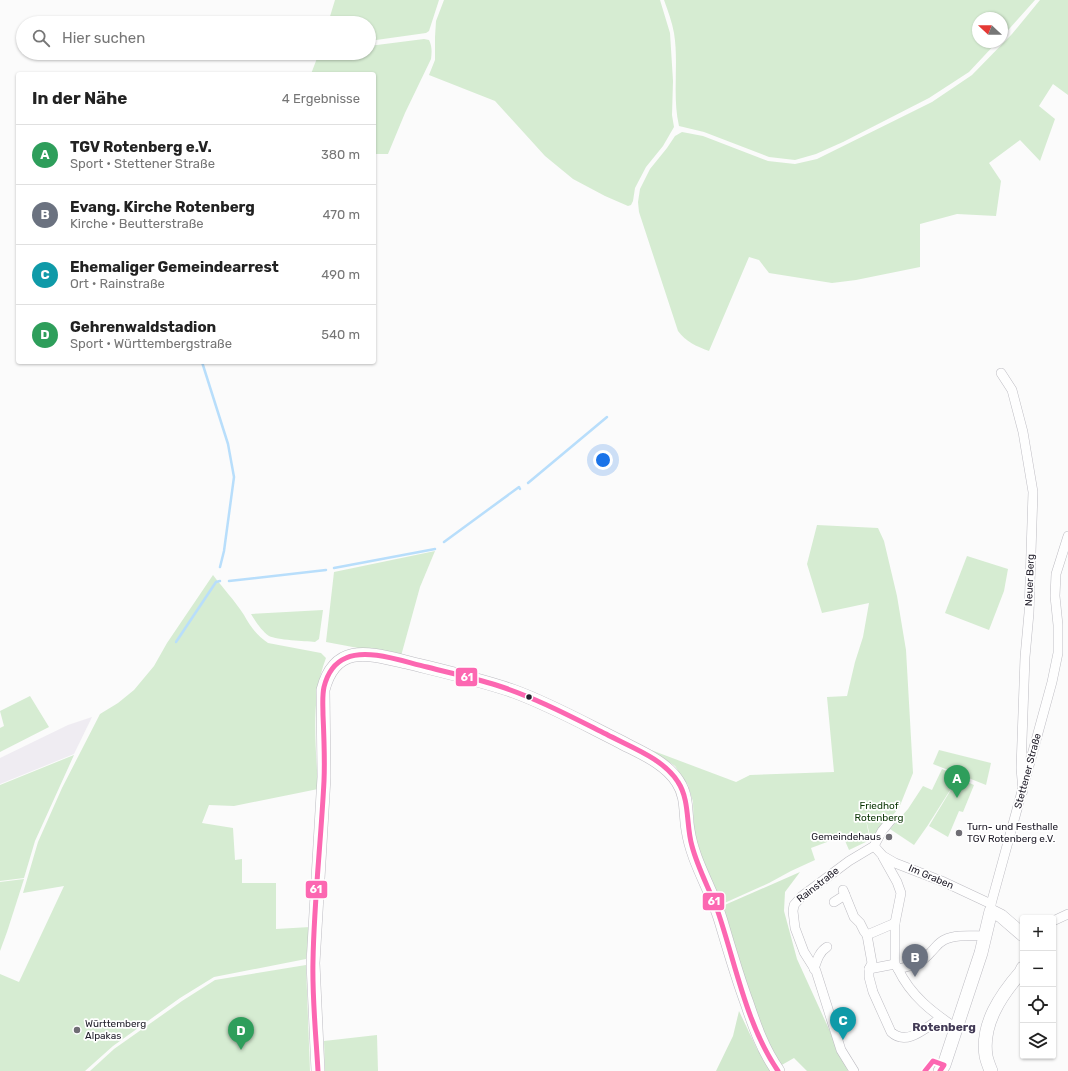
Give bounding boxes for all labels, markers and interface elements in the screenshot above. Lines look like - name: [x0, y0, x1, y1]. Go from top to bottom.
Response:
- north arrow: [972, 12, 1008, 48]
- search box: [16, 16, 376, 60]
- icon: search: [30, 27, 52, 49]
- text: Hier suchen: [62, 29, 145, 47]
- text: In der Nähe: [32, 88, 127, 108]
- text: 4 Ergebnisse: [282, 91, 360, 106]
- text: TGV Rotenberg e.V.: [70, 138, 212, 156]
- text: A: [40, 147, 50, 162]
- text: 380 m: [321, 147, 360, 162]
- text: Sport · Stettener Straße: [70, 156, 215, 171]
- text: Evang. Kirche Rotenberg: [70, 198, 255, 216]
- text: B: [40, 207, 50, 222]
- text: 470 m: [322, 207, 360, 222]
- text: Kirche · Beutterstraße: [70, 216, 204, 231]
- text: Ehemaliger Gemeindearrest: [70, 258, 279, 276]
- text: C: [40, 267, 50, 282]
- text: 490 m: [321, 267, 360, 282]
- text: Ort · Rainstraße: [70, 276, 165, 291]
- text: Gehrenwaldstadion: [70, 318, 216, 336]
- text: D: [40, 327, 50, 342]
- text: 540 m: [321, 327, 360, 342]
- text: Sport · Württembergstraße: [70, 336, 232, 351]
- your location: [593, 450, 613, 470]
- street label: Neuer Berg: [1023, 554, 1037, 606]
- line badge: 61: [455, 667, 478, 687]
- text: 61: [461, 671, 473, 684]
- unlabelled marker: [524, 692, 534, 702]
- street label: Stettener Straße: [1012, 732, 1044, 810]
- pin: A: [944, 765, 970, 798]
- park label: Friedhof Rotenberg: [855, 800, 904, 824]
- place label: Turn- und Festhalle TGV Rotenberg e.V.: [967, 821, 1058, 845]
- marker: Turn- und Festhalle TGV Rotenberg e.V.: [954, 828, 964, 838]
- place label: Gemeindehaus: [811, 831, 881, 843]
- marker: Gemeindehaus: [884, 832, 894, 842]
- street label: Im Graben: [907, 862, 955, 892]
- street label: Rainstraße: [794, 865, 842, 905]
- line badge: 61: [305, 880, 328, 899]
- text: 61: [310, 883, 322, 896]
- line badge: 61: [702, 892, 725, 911]
- text: 61: [708, 895, 720, 908]
- map controls: [1020, 915, 1056, 1059]
- button: +: [1020, 915, 1056, 951]
- pin: B: [902, 944, 928, 977]
- button: −: [1020, 951, 1056, 987]
- button: locate: [1020, 987, 1056, 1023]
- pin: C: [830, 1007, 856, 1040]
- pin: D: [228, 1017, 254, 1050]
- place label: Württemberg Alpakas: [85, 1018, 146, 1042]
- district label: Rotenberg: [912, 1020, 976, 1034]
- button: layers: [1020, 1023, 1056, 1059]
- marker: Württemberg Alpakas: [72, 1025, 82, 1035]

